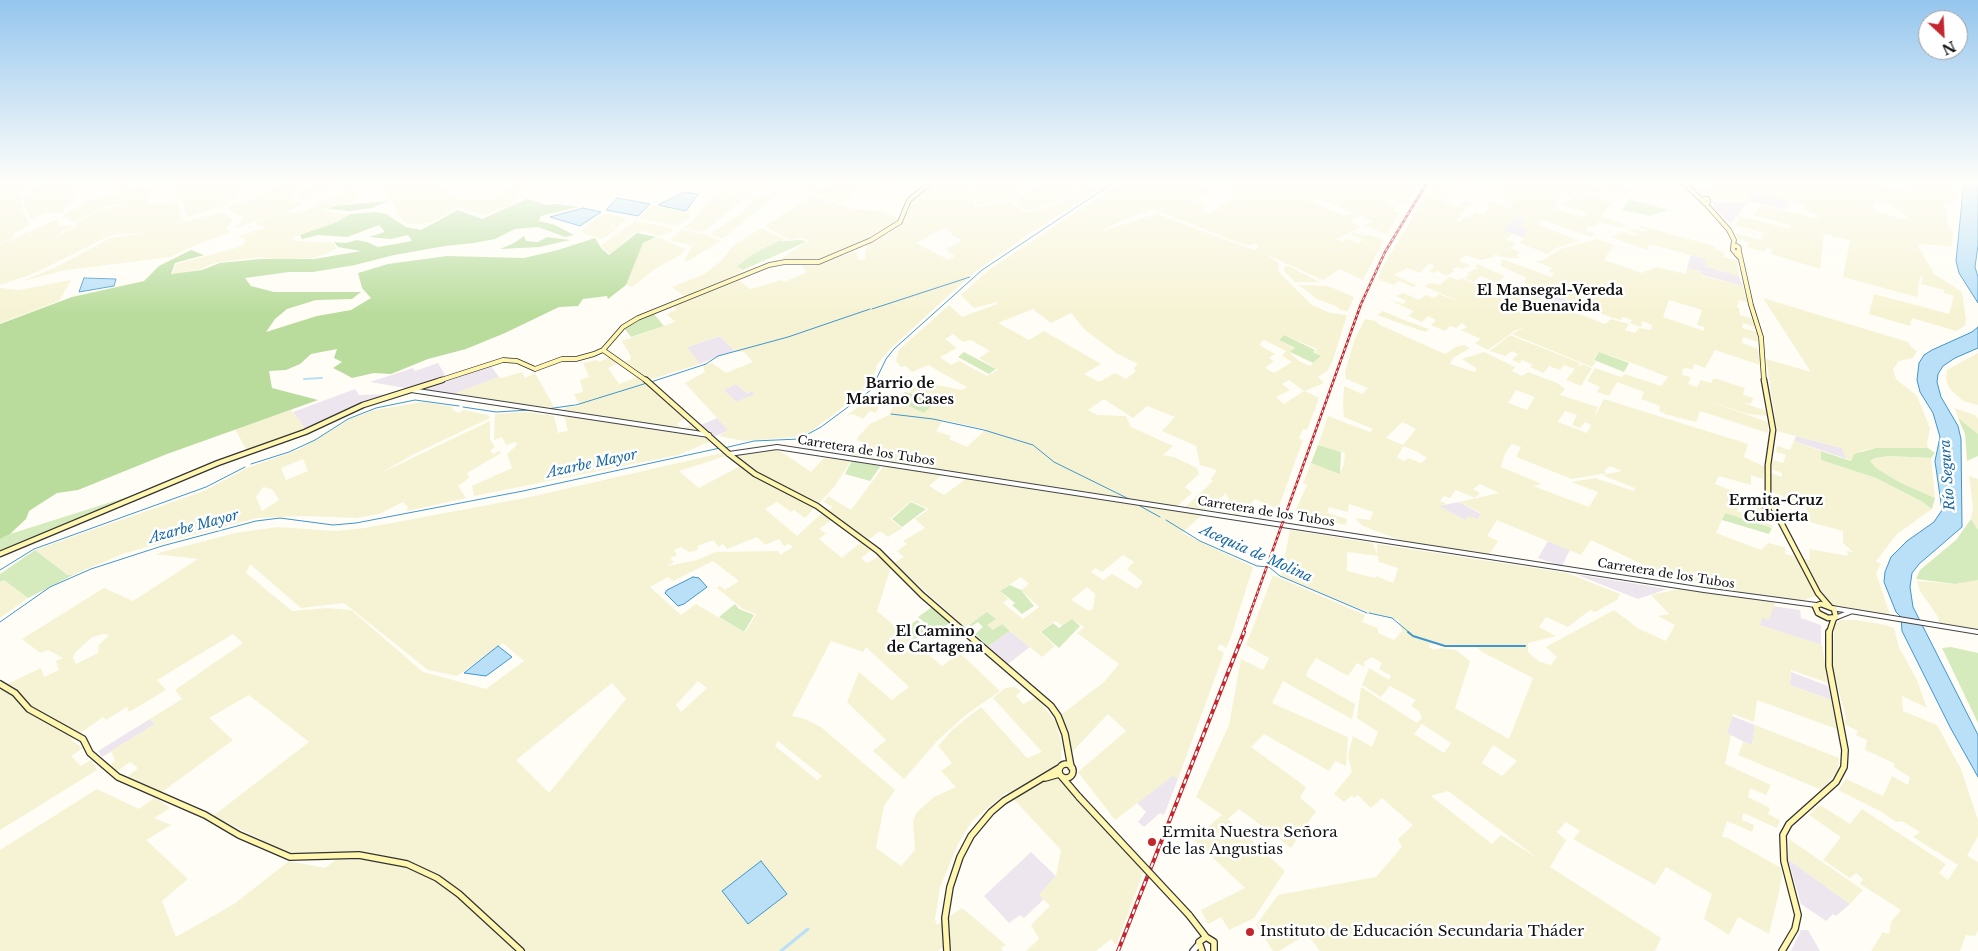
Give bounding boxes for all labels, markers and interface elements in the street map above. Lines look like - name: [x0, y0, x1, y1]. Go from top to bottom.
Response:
- north arrow: [1918, 10, 1968, 60]
- text: N: [1939, 37, 1959, 59]
- district label: El Mansegal-Vereda de Buenavida: [1477, 283, 1623, 316]
- district label: Barrio de Mariano Cases: [846, 376, 954, 408]
- street label: Carretera de los Tubos: [796, 433, 936, 469]
- water label: Río Segura: [1937, 439, 1959, 511]
- water label: Azarbe Mayor: [545, 446, 639, 482]
- district label: Ermita-Cruz Cubierta: [1729, 493, 1823, 526]
- street label: Carretera de los Tubos: [1196, 494, 1336, 530]
- water label: Azarbe Mayor: [147, 507, 241, 547]
- water label: Acequia de Molina: [1198, 522, 1314, 586]
- street label: Carretera de los Tubos: [1596, 556, 1736, 592]
- district label: El Camino de Cartagena: [887, 624, 983, 656]
- place label: Ermita Nuestra Señora de las Angustias: [1162, 824, 1337, 859]
- marker: Ermita Nuestra Señora de las Angustias: [1146, 836, 1158, 848]
- place label: Instituto de Educación Secundaria Tháder: [1260, 923, 1584, 941]
- marker: Instituto de Educación Secundaria Tháder: [1244, 926, 1256, 938]

